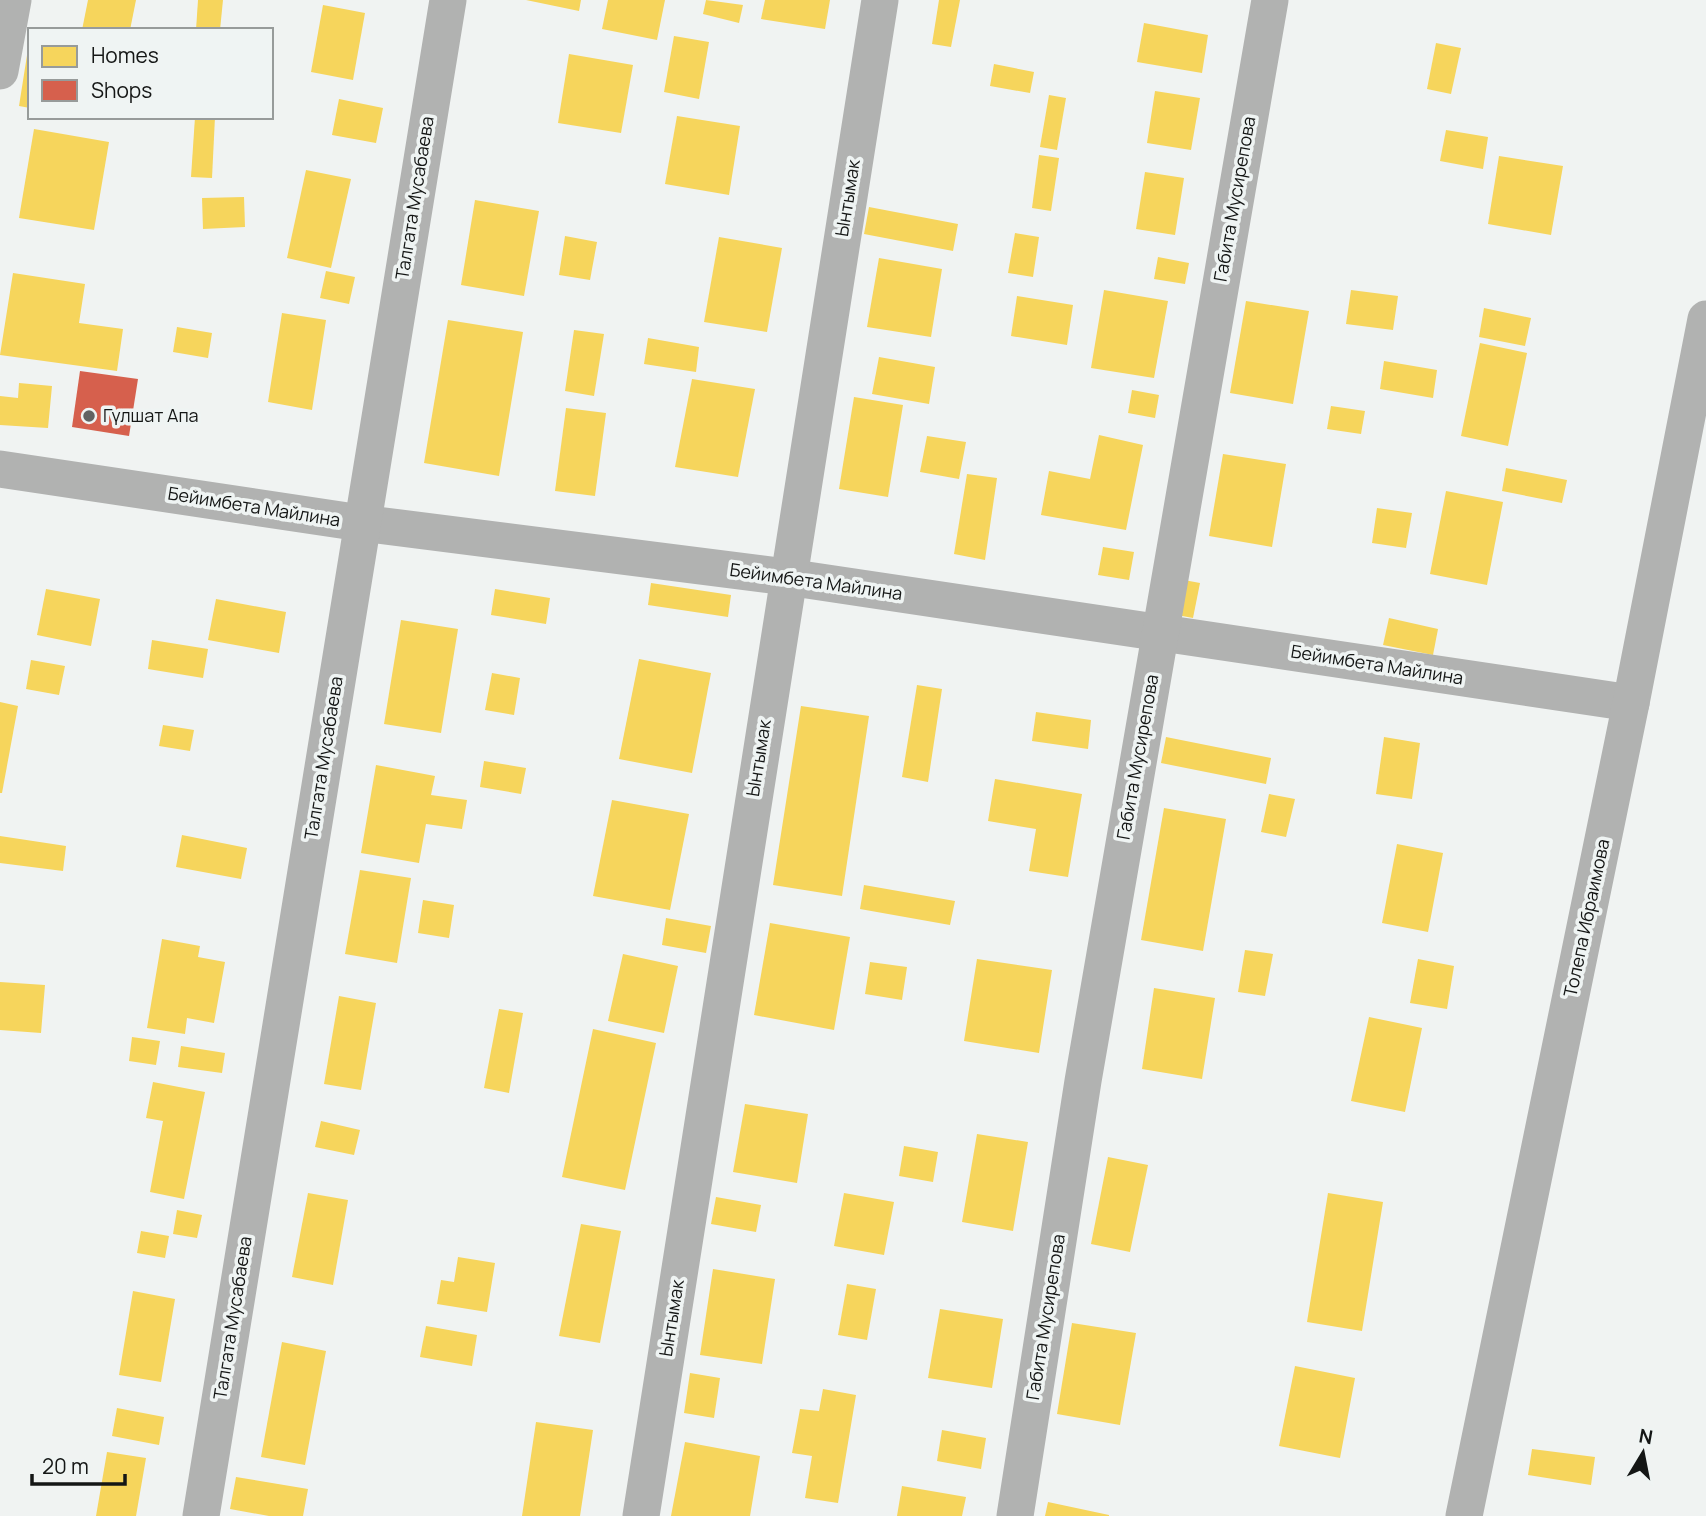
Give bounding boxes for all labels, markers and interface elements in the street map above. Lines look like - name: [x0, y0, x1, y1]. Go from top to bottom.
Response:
- legend: [28, 28, 273, 119]
- text: Homes: [91, 41, 159, 69]
- text: Shops: [91, 76, 152, 104]
- street label: Талгата Мусабаева: [389, 114, 439, 281]
- street label: Габита Мусирепова: [1208, 114, 1260, 283]
- street label: Ынтымак: [829, 157, 865, 238]
- place label: Гүлшат Апа: [103, 403, 199, 427]
- marker: Гүлшат Апа: [81, 408, 97, 424]
- street label: Бейимбета Майлина: [166, 481, 342, 531]
- street label: Бейимбета Майлина: [728, 557, 904, 605]
- street label: Бейимбета Майлина: [1289, 639, 1465, 689]
- street label: Габита Мусирепова: [1111, 672, 1163, 841]
- street label: Талгата Мусабаева: [298, 674, 348, 841]
- street label: Ынтымак: [740, 717, 776, 798]
- street label: Толепа Ибраимова: [1558, 836, 1615, 999]
- street label: Габита Мусирепова: [1020, 1232, 1070, 1401]
- street label: Талгата Мусабаева: [207, 1234, 257, 1401]
- street label: Ынтымак: [653, 1277, 689, 1358]
- north arrow: [1608, 1418, 1678, 1488]
- text: N: [1637, 1422, 1655, 1450]
- scale bar: [32, 1442, 124, 1486]
- text: 20 m: [42, 1452, 89, 1480]

